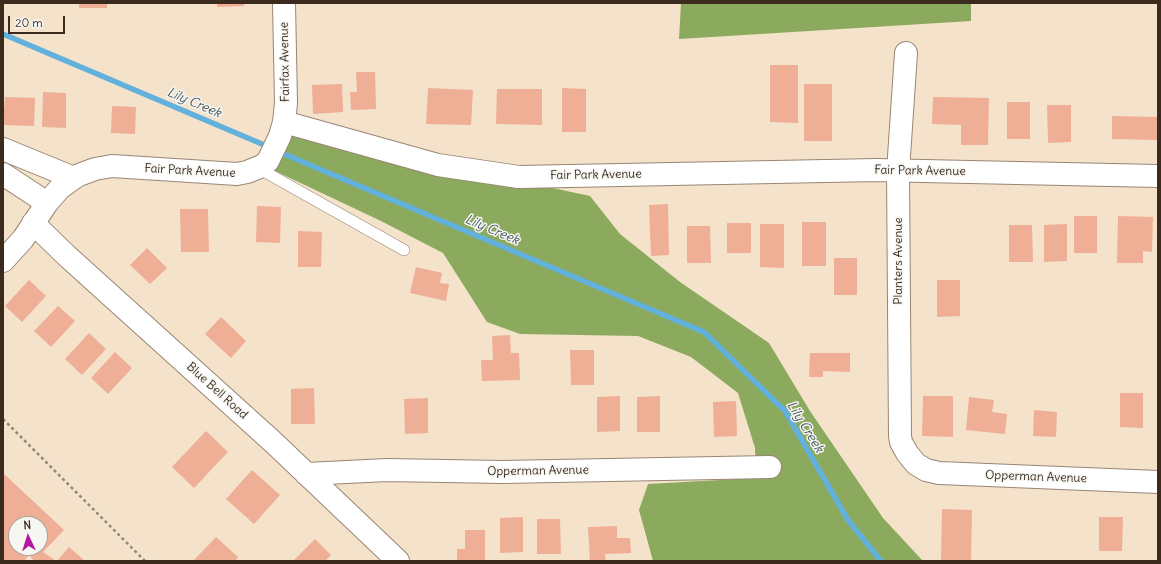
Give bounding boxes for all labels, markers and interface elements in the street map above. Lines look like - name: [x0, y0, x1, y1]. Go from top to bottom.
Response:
- scale bar: [10, 8, 67, 34]
- text: 20 m: [15, 15, 43, 30]
- street label: Fairfax Avenue: [277, 22, 293, 102]
- water label: Lily Creek: [165, 85, 223, 121]
- street label: Fair Park Avenue: [144, 161, 236, 181]
- street label: Fair Park Avenue: [874, 163, 966, 179]
- street label: Fair Park Avenue: [550, 167, 642, 183]
- water label: Lily Creek: [463, 212, 521, 248]
- street label: Planters Avenue: [892, 217, 906, 305]
- street label: Blue Bell Road: [183, 360, 251, 422]
- water label: Lily Creek: [783, 399, 827, 455]
- street label: Opperman Avenue: [487, 463, 589, 479]
- street label: Opperman Avenue: [985, 468, 1087, 486]
- north arrow: [8, 516, 48, 556]
- text: N: [23, 518, 32, 532]

